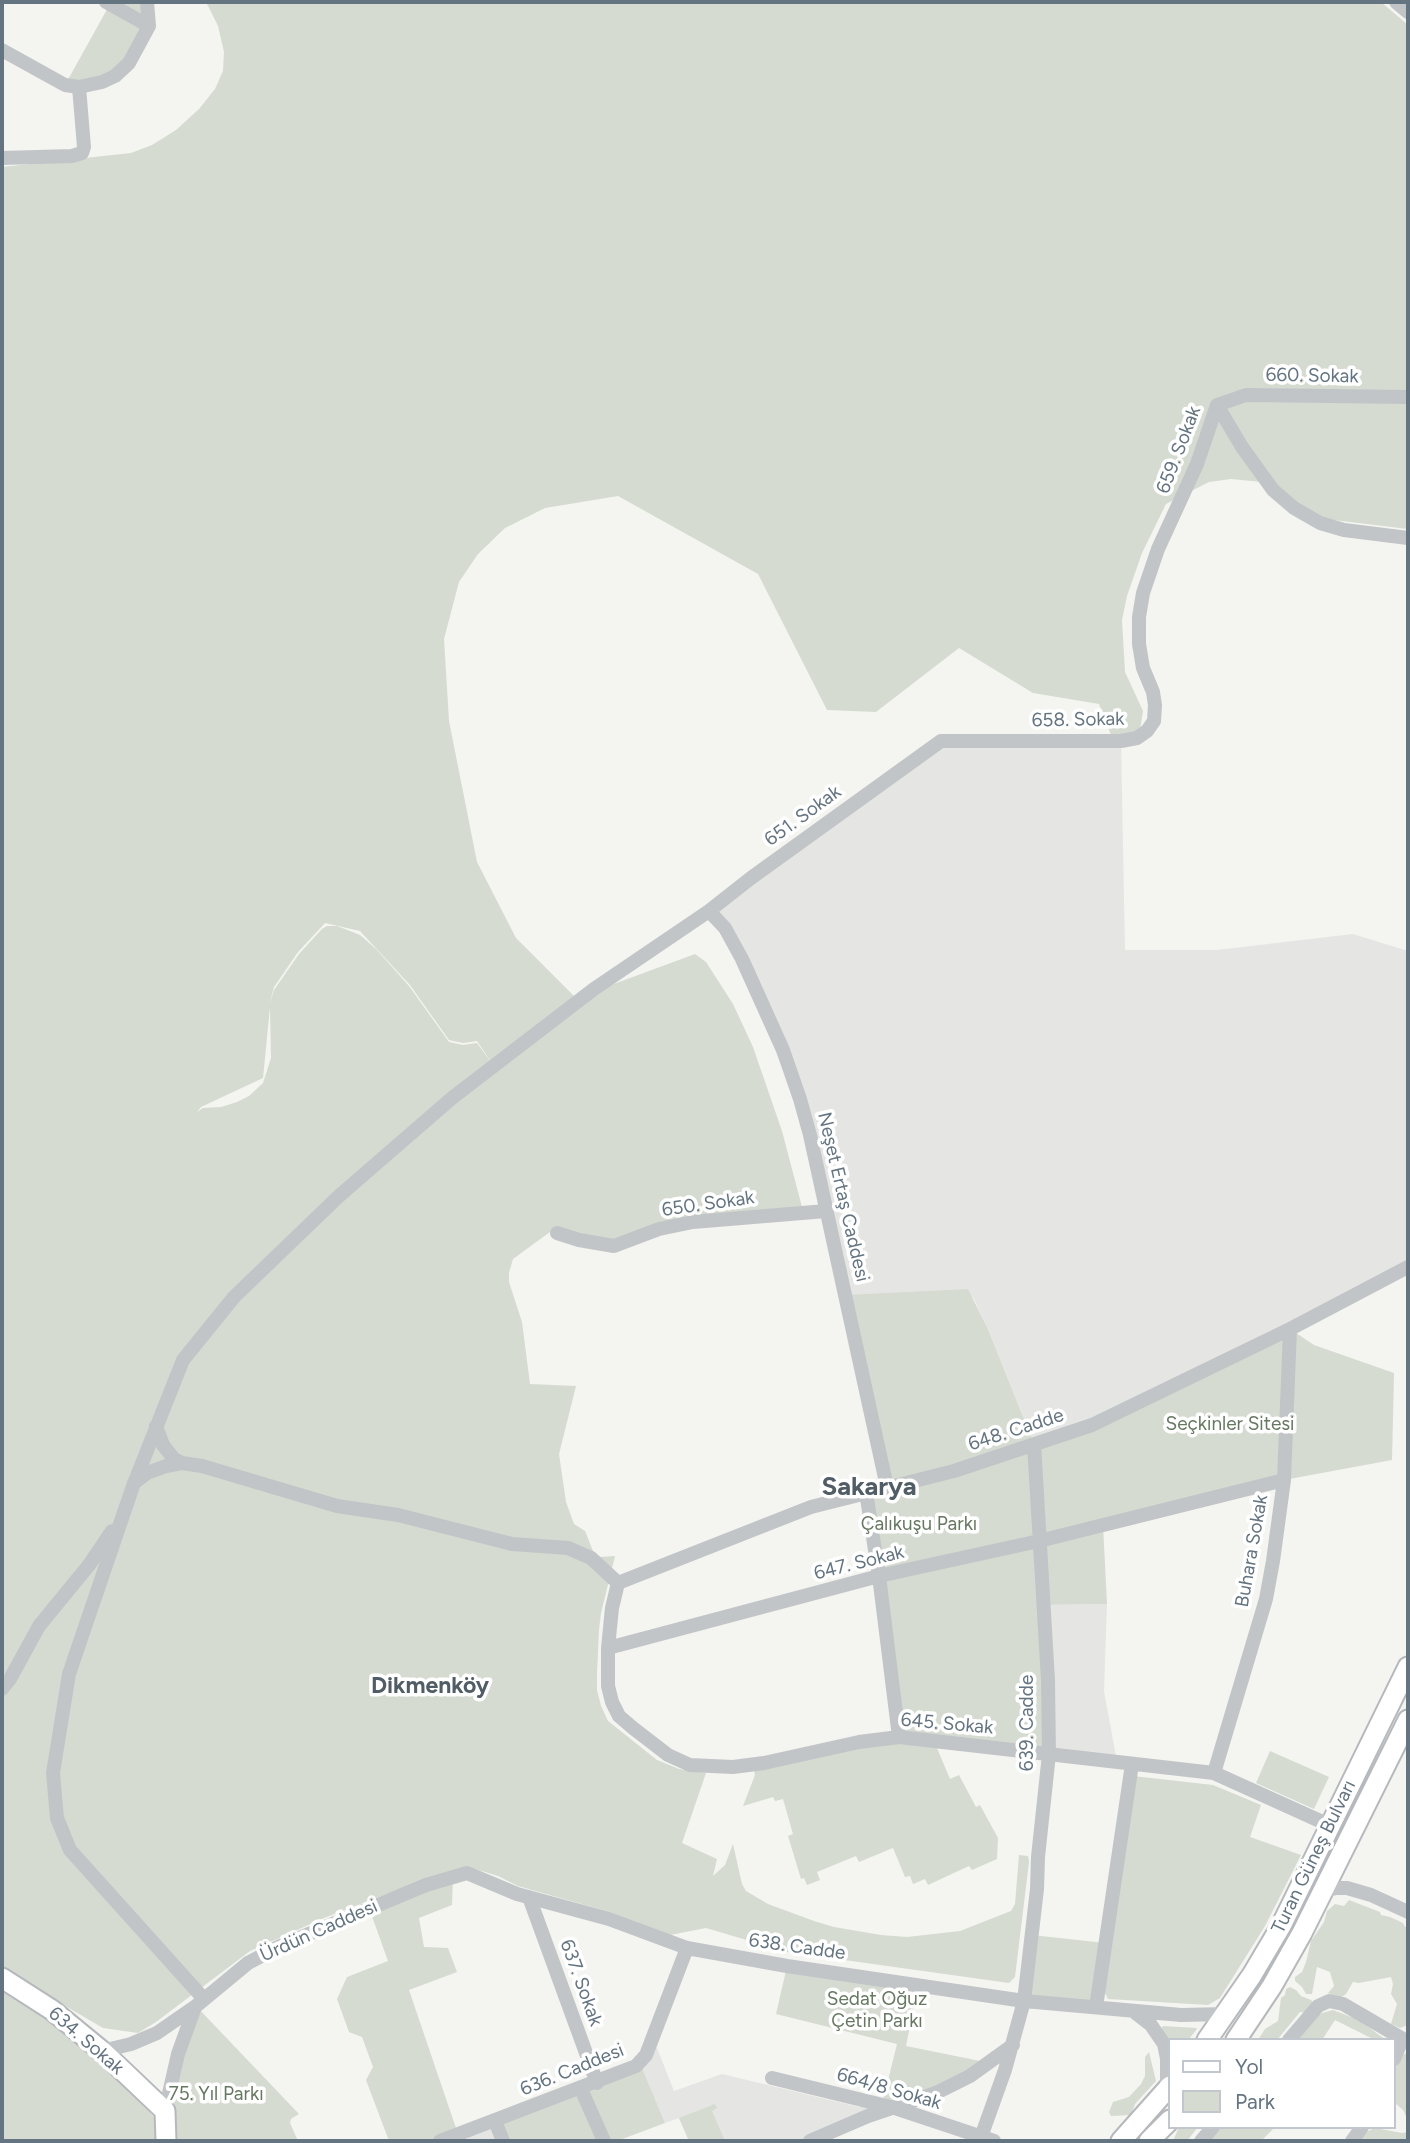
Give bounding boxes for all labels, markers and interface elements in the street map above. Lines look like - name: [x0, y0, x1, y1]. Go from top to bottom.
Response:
- street label: 660. Sokak: [1265, 364, 1359, 388]
- street label: 659. Sokak: [1152, 403, 1206, 497]
- street label: 658. Sokak: [1032, 708, 1124, 732]
- street label: 651. Sokak: [760, 781, 846, 851]
- street label: Neşet Ertaş Caddesi: [812, 1110, 874, 1284]
- street label: 650. Sokak: [660, 1186, 756, 1222]
- street label: 648. Cadde: [965, 1404, 1067, 1456]
- park label: Seçkinler Sitesi: [1165, 1413, 1295, 1435]
- district label: Sakarya: [821, 1471, 917, 1503]
- street label: Buhara Sokak: [1231, 1493, 1273, 1609]
- park label: Çalıkuşu Parkı: [861, 1513, 977, 1535]
- street label: 647. Sokak: [812, 1541, 906, 1585]
- district label: Dikmenköy: [371, 1672, 489, 1700]
- street label: 639. Cadde: [1016, 1675, 1038, 1771]
- street label: 645. Sokak: [900, 1709, 994, 1739]
- street label: Turan Güneş Bulvarı: [1267, 1777, 1361, 1937]
- street label: Ürdün Caddesi: [257, 1895, 381, 1967]
- street label: 638. Cadde: [747, 1929, 847, 1965]
- street label: 637. Sokak: [555, 1937, 607, 2029]
- park label: Sedat Oğuz Çetin Parkı: [827, 1988, 927, 2032]
- street label: 634. Sokak: [44, 2002, 128, 2080]
- legend: [1168, 2038, 1396, 2129]
- street label: 636. Caddesi: [517, 2039, 627, 2101]
- text: Yol: [1235, 2054, 1263, 2079]
- street label: 664/8 Sokak: [834, 2063, 944, 2115]
- park label: 75. Yıl Parkı: [168, 2083, 264, 2105]
- text: Park: [1235, 2089, 1275, 2114]

